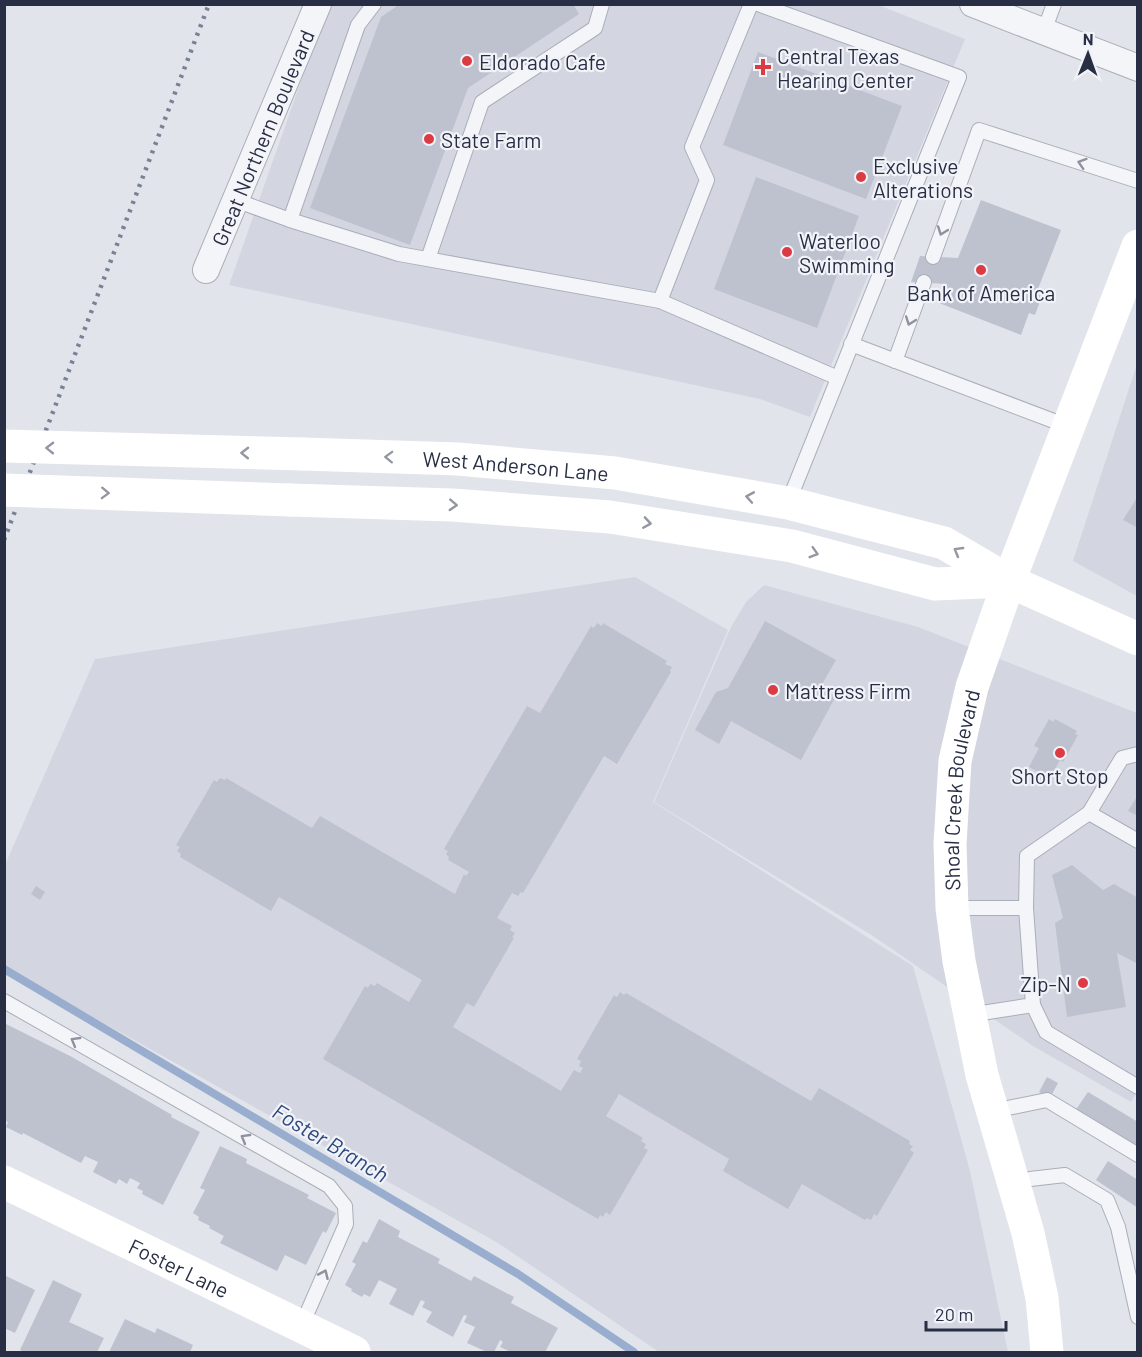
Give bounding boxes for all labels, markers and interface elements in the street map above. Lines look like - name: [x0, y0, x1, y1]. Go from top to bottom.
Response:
- north arrow: [1058, 24, 1118, 84]
- street label: Great Northern Boulevard: [205, 26, 318, 249]
- text: N: [1083, 29, 1094, 48]
- place label: Central Texas Hearing Center: [777, 43, 914, 92]
- place label: Eldorado Cafe: [479, 49, 606, 74]
- marker: Eldorado Cafe: [460, 54, 474, 68]
- marker: Central Texas Hearing Center: [754, 58, 772, 76]
- place label: State Farm: [441, 127, 541, 152]
- marker: State Farm: [422, 132, 436, 146]
- place label: Exclusive Alterations: [873, 153, 973, 202]
- one-way arrow: [1077, 157, 1088, 170]
- marker: Exclusive Alterations: [854, 170, 868, 184]
- one-way arrow: [937, 225, 949, 236]
- place label: Waterloo Swimming: [799, 228, 894, 277]
- marker: Waterloo Swimming: [780, 245, 794, 259]
- marker: Bank of America: [974, 263, 988, 277]
- place label: Bank of America: [907, 280, 1055, 305]
- one-way arrow: [904, 316, 917, 326]
- one-way arrow: [45, 441, 54, 454]
- street label: West Anderson Lane: [422, 445, 610, 485]
- one-way arrow: [240, 446, 249, 459]
- one-way arrow: [385, 450, 394, 463]
- one-way arrow: [100, 487, 109, 500]
- one-way arrow: [745, 491, 754, 503]
- one-way arrow: [449, 499, 458, 512]
- one-way arrow: [642, 516, 652, 529]
- one-way arrow: [808, 546, 819, 558]
- one-way arrow: [954, 547, 964, 559]
- place label: Mattress Firm: [785, 678, 911, 703]
- marker: Mattress Firm: [766, 683, 780, 697]
- street label: Shoal Creek Boulevard: [937, 687, 984, 891]
- marker: Short Stop: [1053, 746, 1067, 760]
- place label: Short Stop: [1011, 763, 1109, 788]
- place label: Zip-N: [1020, 971, 1071, 996]
- marker: Zip-N: [1076, 976, 1090, 990]
- one-way arrow: [71, 1037, 81, 1049]
- water label: Foster Branch: [268, 1097, 394, 1187]
- one-way arrow: [241, 1133, 251, 1145]
- street label: Foster Lane: [125, 1232, 233, 1302]
- one-way arrow: [317, 1269, 329, 1280]
- scale bar: [926, 1294, 1006, 1332]
- text: 20 m: [935, 1303, 973, 1325]

